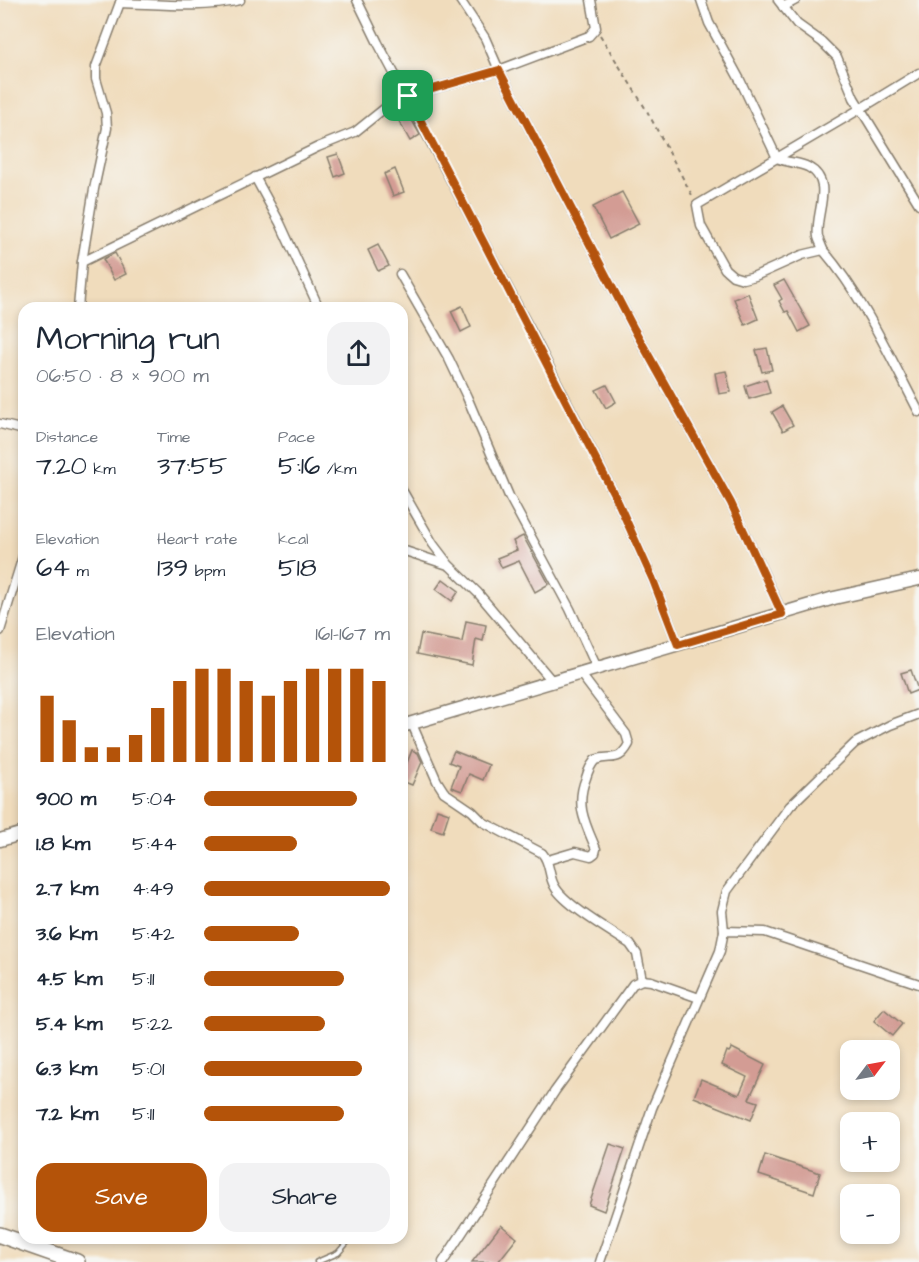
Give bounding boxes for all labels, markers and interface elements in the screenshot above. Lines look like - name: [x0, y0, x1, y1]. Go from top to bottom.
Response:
- pin: [382, 70, 433, 121]
- icon: arrive: [391, 79, 424, 112]
- text: Morning run: [36, 316, 220, 362]
- button: share: [327, 322, 390, 385]
- text: 06:50 · 8 × 900 m: [36, 362, 209, 390]
- text: Distance: [36, 426, 98, 448]
- text: Time: [157, 426, 191, 448]
- text: Pace: [278, 426, 315, 448]
- text: 7.20: [36, 448, 87, 484]
- text: 37:55: [157, 448, 227, 484]
- text: 5:16: [278, 448, 320, 484]
- text: km: [87, 458, 116, 480]
- text: /km: [320, 458, 356, 480]
- text: Elevation: [36, 528, 99, 550]
- text: Heart rate: [157, 528, 237, 550]
- text: kcal: [278, 528, 309, 550]
- text: 64: [36, 550, 70, 586]
- text: 139: [157, 550, 188, 586]
- text: 518: [278, 550, 317, 586]
- text: m: [70, 560, 89, 582]
- text: bpm: [188, 560, 225, 582]
- text: Elevation: [36, 620, 115, 648]
- text: 161–167 m: [315, 620, 390, 648]
- text: 900 m: [36, 785, 96, 813]
- text: 5:04: [132, 785, 176, 813]
- text: 1.8 km: [36, 830, 90, 858]
- text: 5:44: [132, 830, 177, 858]
- text: 2.7 km: [36, 875, 98, 903]
- text: 4:49: [132, 875, 174, 903]
- text: 3.6 km: [36, 920, 97, 948]
- text: 5:42: [132, 920, 175, 948]
- text: 4.5 km: [36, 965, 102, 993]
- text: 5:11: [132, 965, 155, 993]
- text: 5.4 km: [36, 1010, 102, 1038]
- text: 5:22: [132, 1010, 172, 1038]
- north arrow: [840, 1040, 900, 1100]
- map controls: [840, 1040, 900, 1244]
- text: 6.3 km: [36, 1055, 97, 1083]
- text: 5:01: [132, 1055, 165, 1083]
- text: 7.2 km: [36, 1100, 98, 1128]
- text: 5:11: [132, 1100, 155, 1128]
- button: +: [840, 1112, 900, 1172]
- button: Save: [36, 1163, 207, 1232]
- button: Share: [219, 1163, 390, 1232]
- button: −: [840, 1184, 900, 1244]

